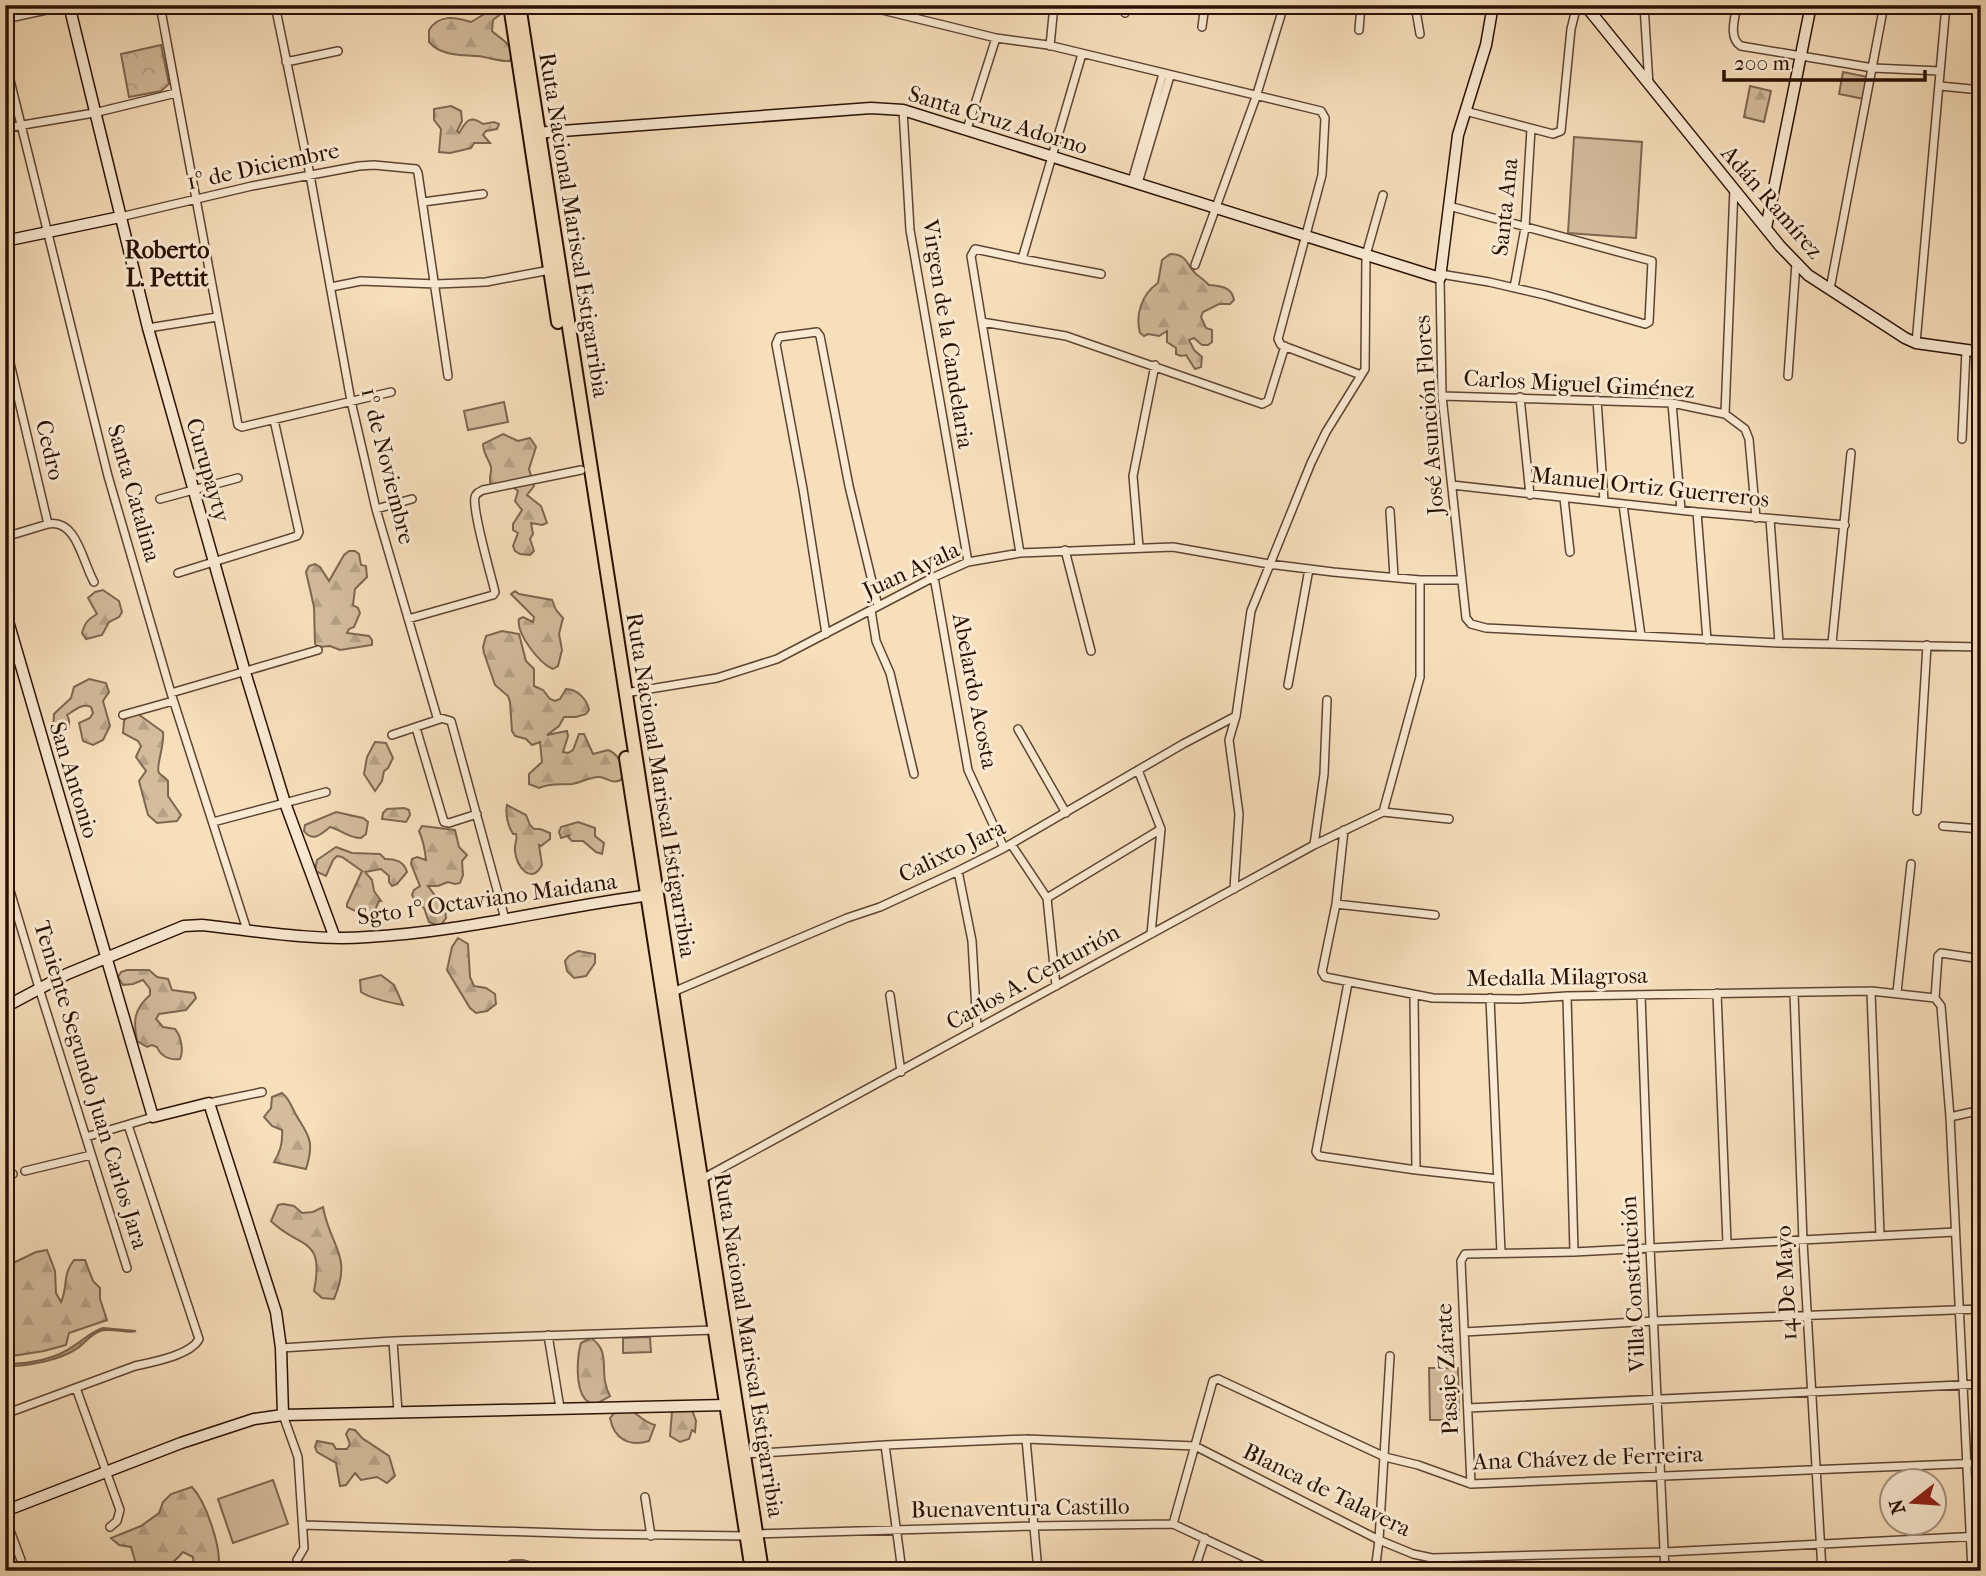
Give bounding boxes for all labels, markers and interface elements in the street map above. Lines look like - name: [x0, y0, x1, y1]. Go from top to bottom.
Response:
- scale bar: [1724, 38, 1925, 82]
- street label: Ruta Nacional Mariscal Estigarribia: [533, 51, 615, 400]
- text: 200 m: [1734, 51, 1790, 75]
- street label: Santa Cruz Adorno: [905, 80, 1091, 160]
- street label: 1º de Diciembre: [184, 137, 342, 195]
- street label: Adán Ramírez: [1715, 139, 1828, 264]
- street label: Santa Ana: [1486, 156, 1524, 257]
- street label: Virgen de la Candelaria: [916, 217, 979, 451]
- district label: Roberto L. Pettit: [125, 236, 209, 292]
- street label: José Asunción Flores: [1409, 314, 1450, 518]
- street label: Carlos Miguel Giménez: [1463, 364, 1695, 404]
- street label: 1º de Noviembre: [356, 385, 420, 547]
- street label: Curupayty: [180, 415, 236, 526]
- street label: Cedro: [30, 417, 70, 483]
- street label: Santa Catalina: [102, 421, 167, 565]
- street label: Manuel Ortiz Guerreros: [1529, 461, 1771, 513]
- street label: Juan Ayala: [856, 536, 964, 605]
- street label: Abelardo Acosta: [946, 610, 1003, 771]
- street label: Ruta Nacional Mariscal Estigarribia: [620, 611, 702, 960]
- street label: San Antonio: [44, 719, 104, 841]
- street label: Calixto Jara: [894, 813, 1010, 888]
- street label: Sgto 1° Octaviano Maidana: [355, 867, 619, 931]
- street label: Teniente Segundo Juan Carlos Jara: [28, 918, 154, 1253]
- street label: Carlos A. Centurión: [942, 918, 1125, 1036]
- street label: Medalla Milagrosa: [1466, 962, 1648, 992]
- street label: Ruta Nacional Mariscal Estigarribia: [708, 1171, 790, 1520]
- street label: Villa Constitución: [1615, 1195, 1651, 1374]
- street label: 14 De Mayo: [1769, 1225, 1803, 1341]
- street label: Pasaje Zárate: [1430, 1303, 1464, 1435]
- street label: Blanca de Talavera: [1239, 1438, 1416, 1542]
- street label: Ana Chávez de Ferreira: [1471, 1440, 1704, 1476]
- north arrow: [1878, 1468, 1948, 1538]
- street label: Buenaventura Castillo: [910, 1493, 1130, 1523]
- text: N: [1885, 1496, 1910, 1517]

